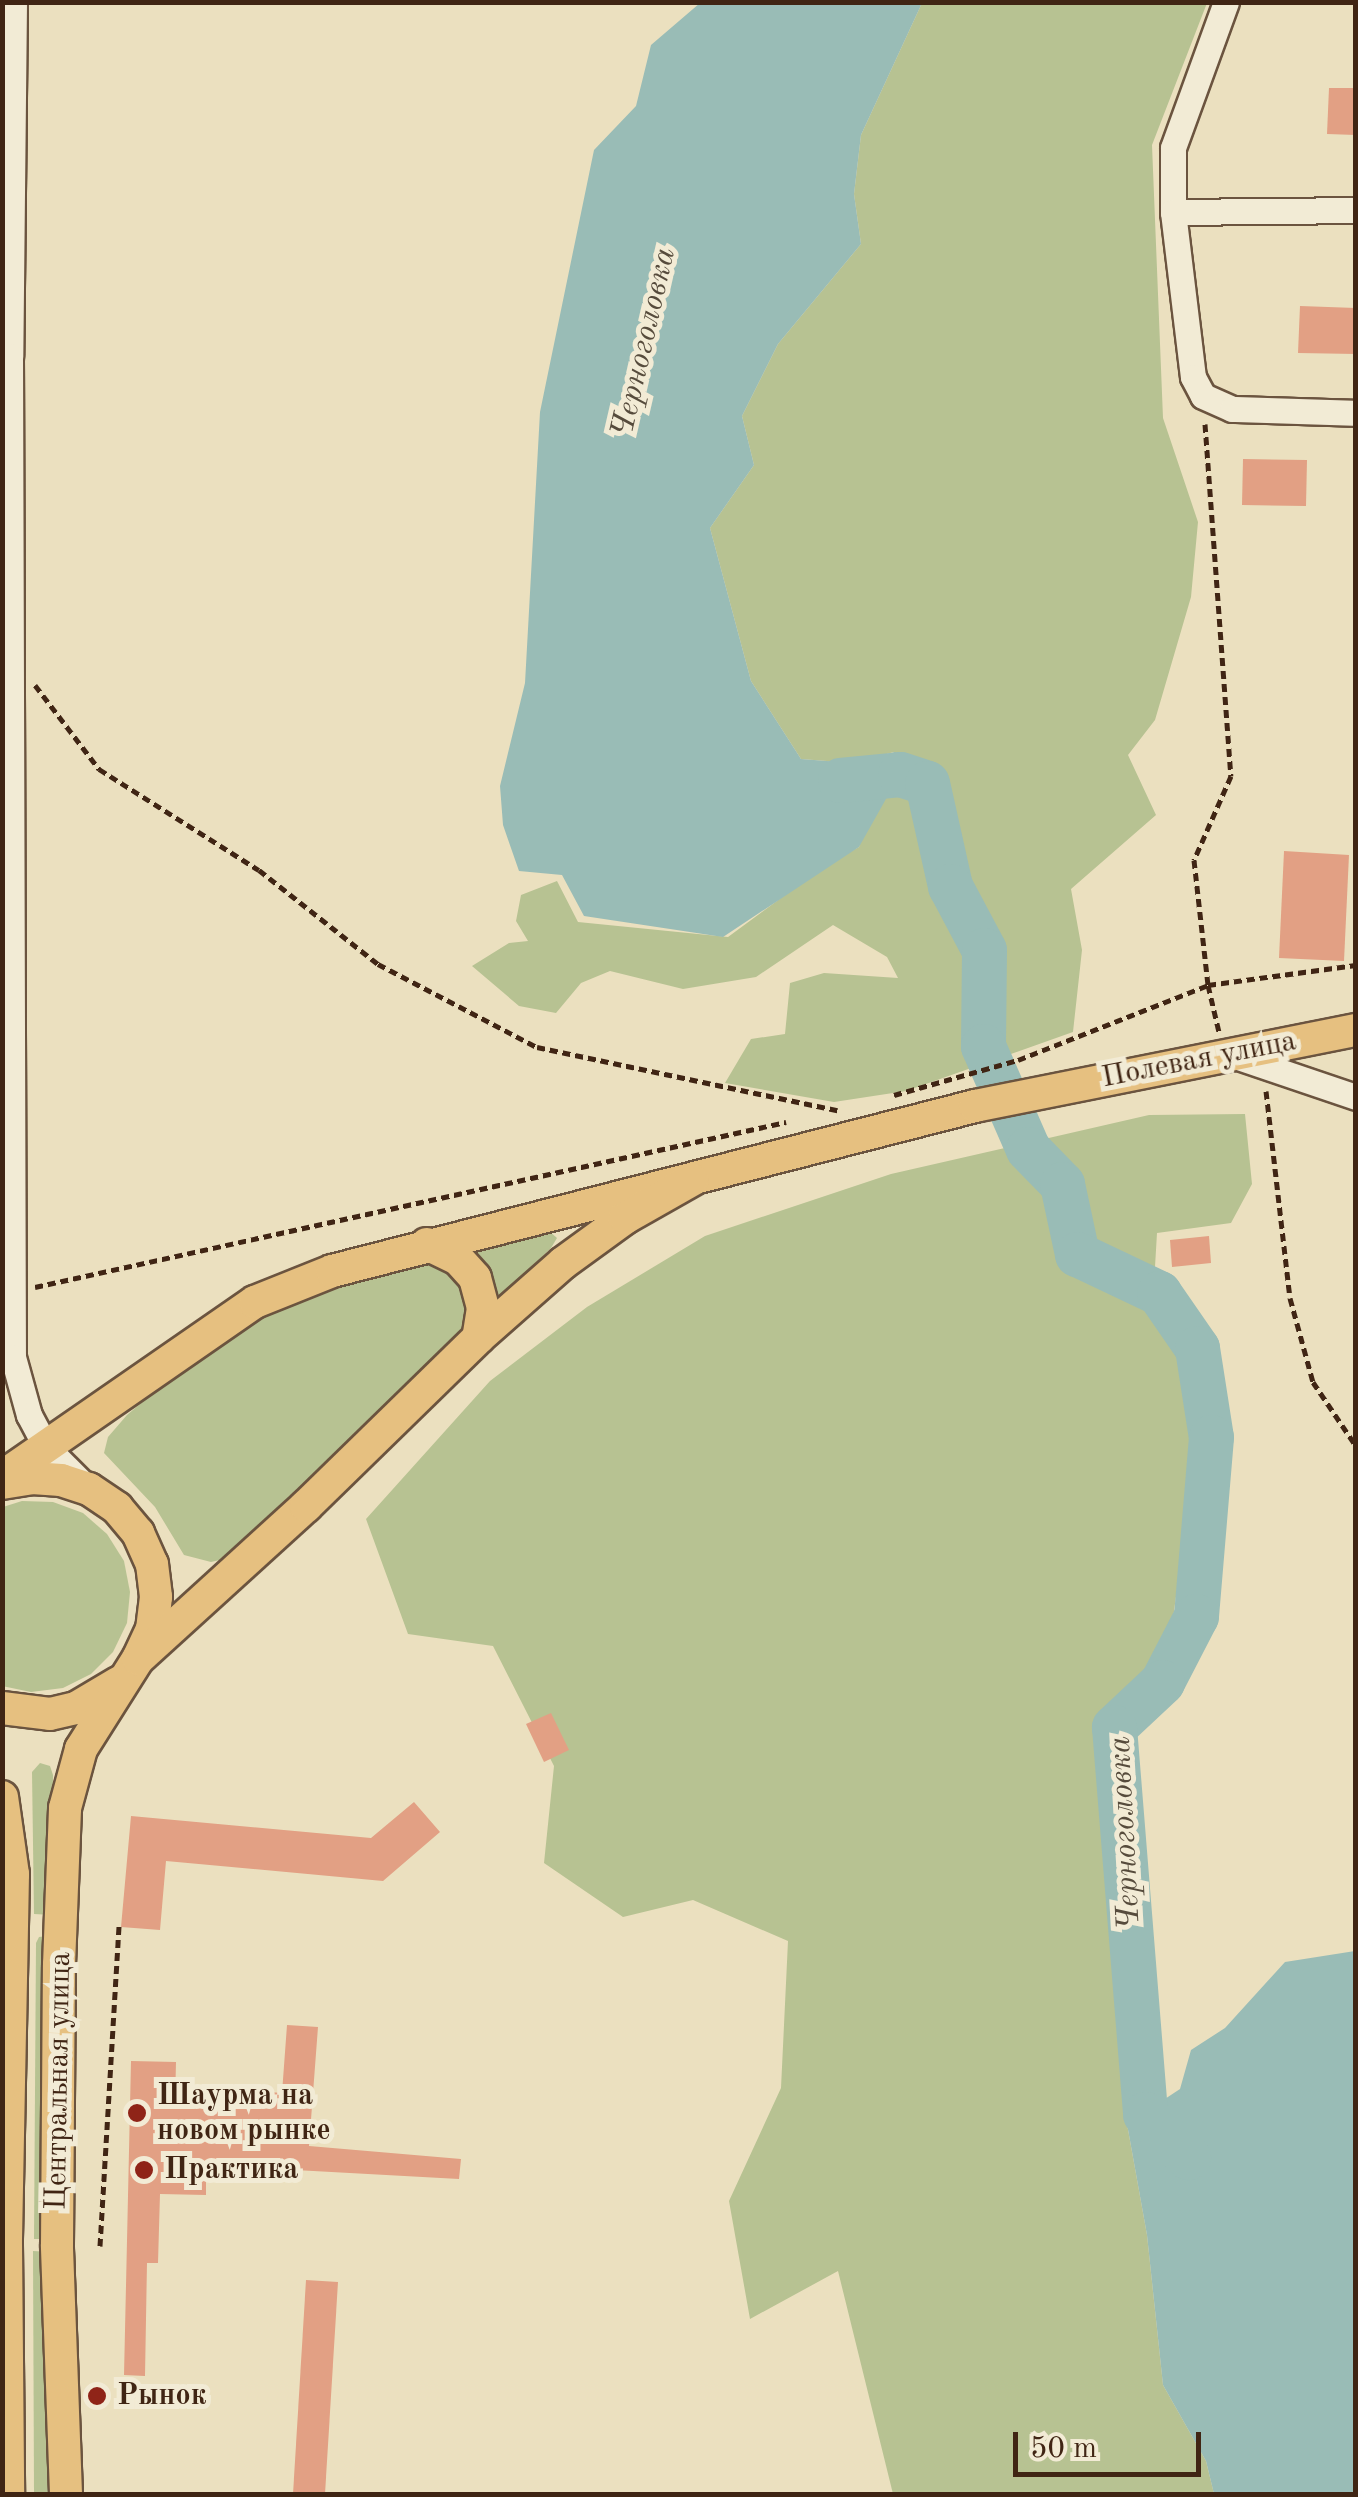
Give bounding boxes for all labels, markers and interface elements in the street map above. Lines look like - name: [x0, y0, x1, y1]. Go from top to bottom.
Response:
- water label: Черноголовка: [604, 244, 686, 442]
- street label: Полевая улица: [1099, 1023, 1299, 1097]
- water label: Черноголовка: [1102, 1735, 1150, 1931]
- street label: Центральная улица: [39, 1952, 79, 2210]
- place label: Шаурма на новом рынке: [157, 2078, 331, 2148]
- marker: Шаурма на новом рынке: [126, 2102, 148, 2124]
- place label: Практика: [164, 2152, 298, 2188]
- marker: Практика: [133, 2159, 155, 2181]
- place label: Рынок: [117, 2378, 206, 2414]
- marker: Рынок: [86, 2385, 108, 2407]
- scale bar: [1018, 2412, 1206, 2474]
- text: 50 m: [1030, 2434, 1097, 2464]

